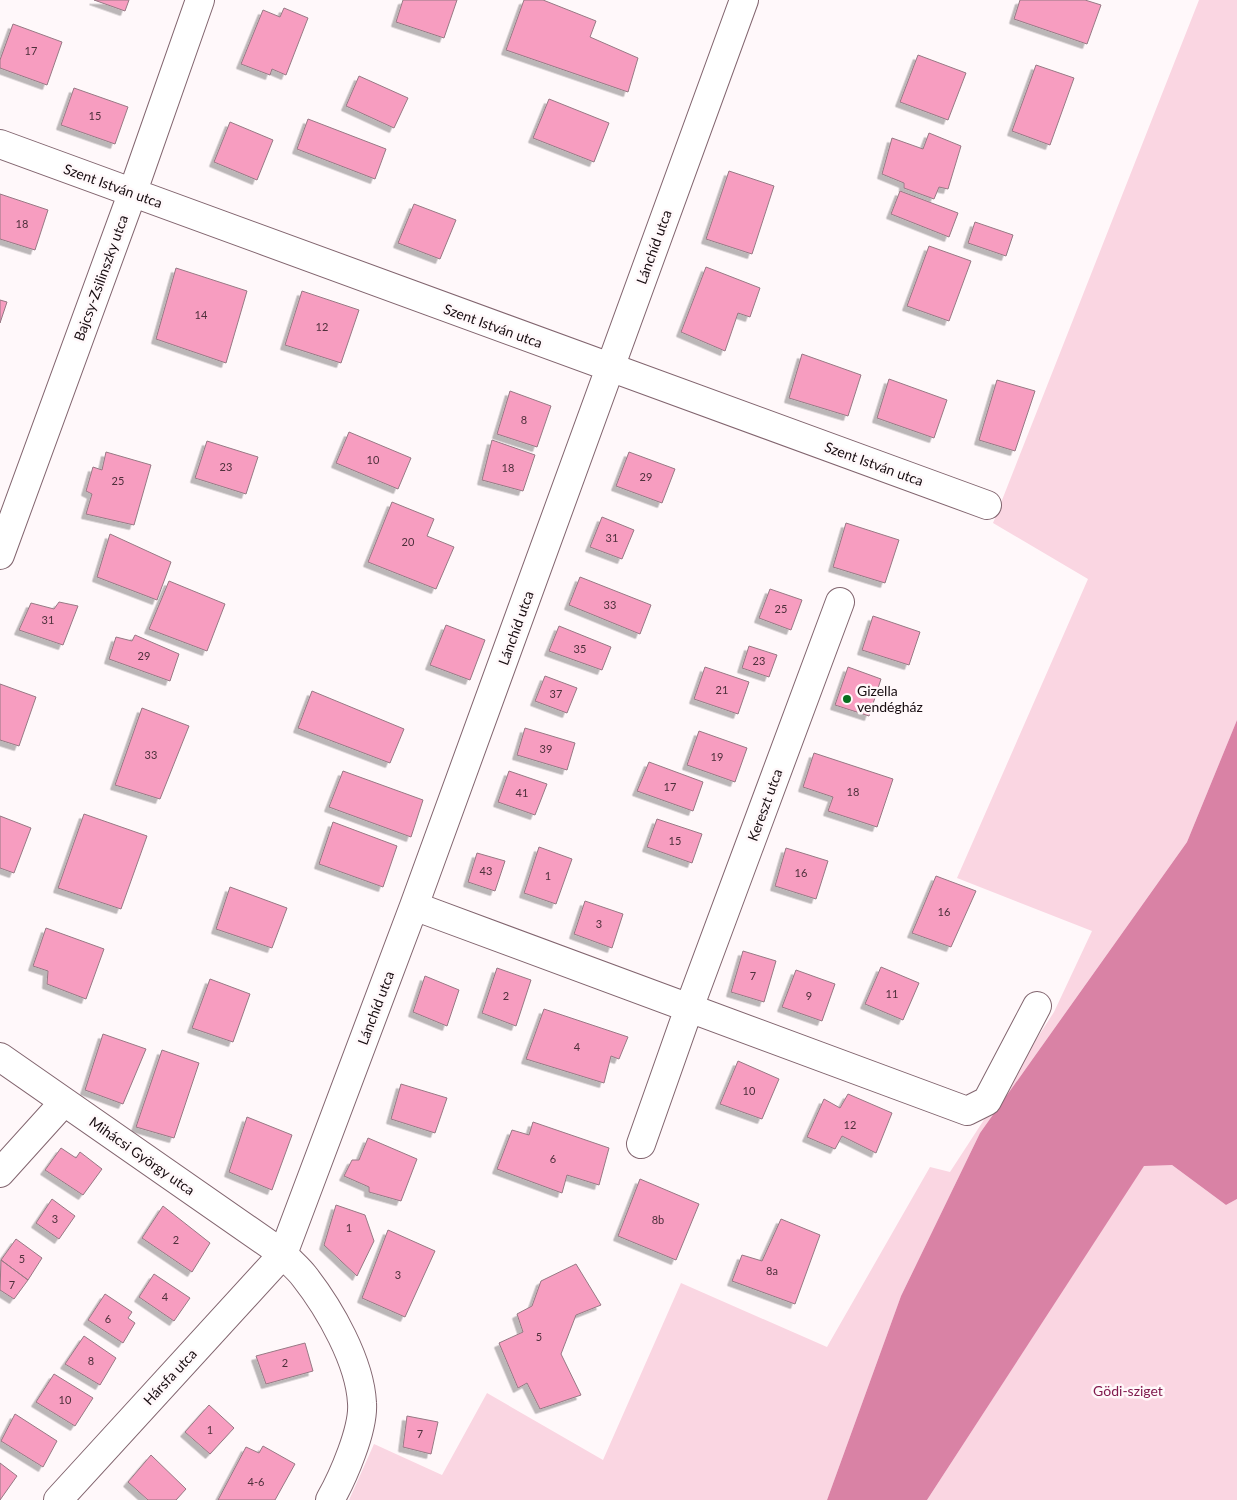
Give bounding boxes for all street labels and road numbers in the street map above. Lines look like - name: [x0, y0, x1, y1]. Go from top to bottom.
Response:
- street label: Szent István utca: [61, 160, 165, 211]
- street label: Lánchíd utca: [632, 207, 675, 286]
- street label: Bajcsy-Zsilinszky utca: [70, 212, 131, 343]
- street label: Szent István utca: [441, 300, 545, 351]
- street label: Szent István utca: [822, 438, 926, 489]
- street label: Lánchíd utca: [494, 588, 537, 667]
- street label: Kereszt utca: [744, 766, 785, 843]
- street label: Lánchíd utca: [354, 968, 397, 1047]
- street label: Mihácsi György utca: [86, 1113, 198, 1198]
- street label: Hársfa utca: [139, 1345, 200, 1408]

